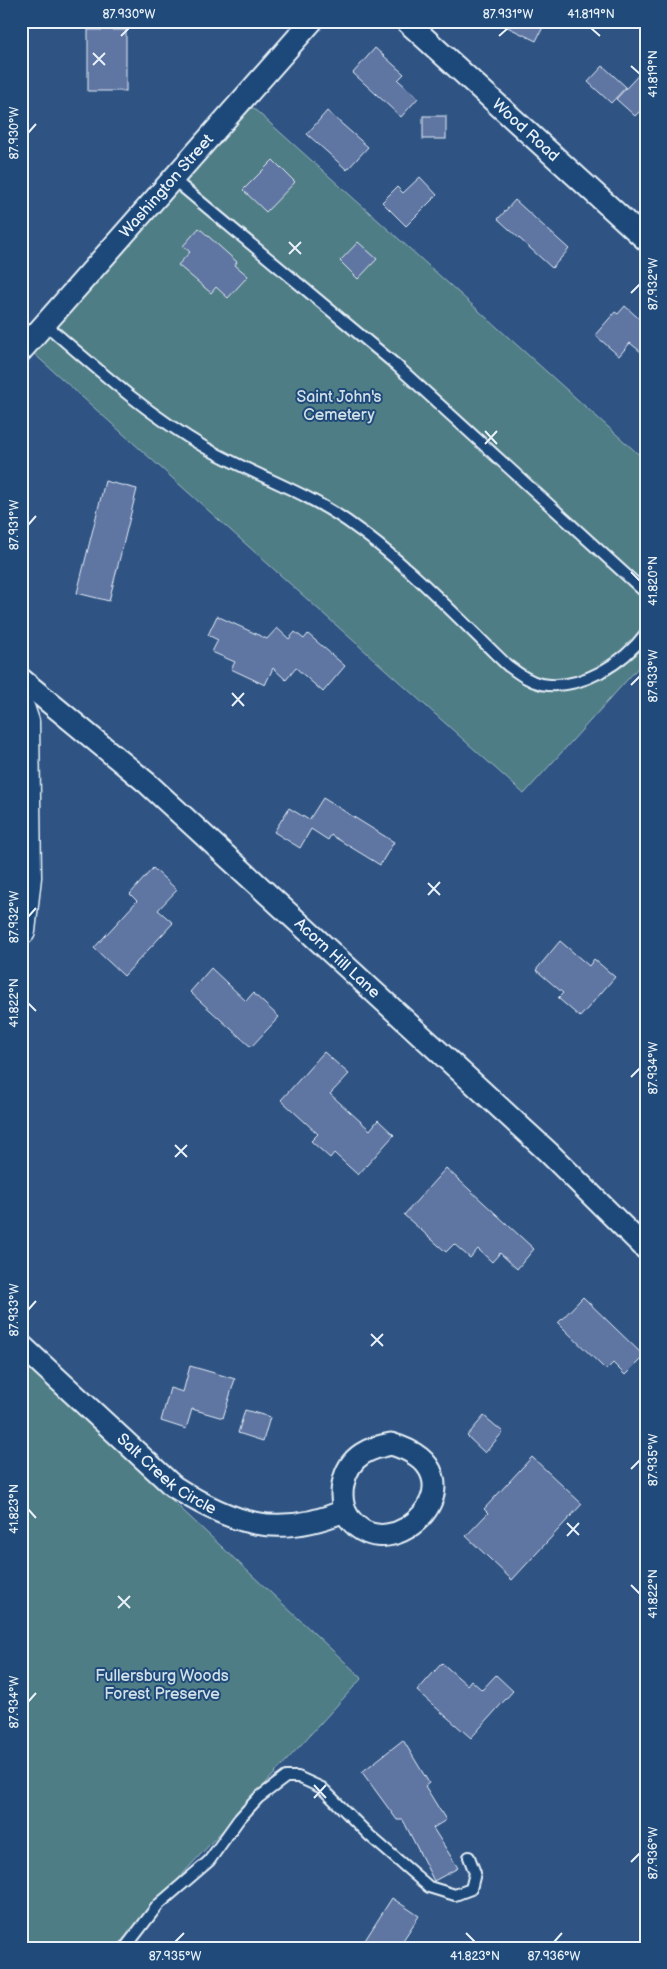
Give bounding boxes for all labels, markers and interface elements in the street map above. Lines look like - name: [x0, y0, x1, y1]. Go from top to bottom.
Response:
- text: 87.930°W: [102, 7, 156, 22]
- text: 87.931°W: [483, 7, 533, 22]
- text: 41.819°N: [567, 7, 615, 22]
- text: 41.819°N: [646, 50, 661, 98]
- street label: Wood Road: [488, 95, 563, 166]
- text: 87.930°W: [7, 106, 22, 160]
- street label: Washington Street: [116, 130, 217, 242]
- text: 87.932°W: [646, 258, 661, 310]
- park label: Saint John's Cemetery: [297, 388, 382, 425]
- text: 87.931°W: [7, 500, 22, 550]
- text: 41.820°N: [646, 556, 661, 606]
- text: 87.933°W: [646, 649, 661, 703]
- text: 87.932°W: [7, 891, 22, 943]
- street label: Acorn Hill Lane: [291, 914, 384, 1003]
- text: 41.822°N: [7, 978, 22, 1028]
- text: 87.934°W: [646, 1042, 661, 1094]
- text: 87.933°W: [7, 1283, 22, 1337]
- street label: Salt Creek Circle: [113, 1429, 220, 1519]
- text: 87.935°W: [646, 1434, 661, 1486]
- text: 41.823°N: [7, 1484, 22, 1534]
- text: 41.822°N: [646, 1569, 661, 1619]
- park label: Fullersburg Woods Forest Preserve: [95, 1667, 229, 1704]
- text: 87.934°W: [7, 1676, 22, 1728]
- text: 87.936°W: [646, 1826, 661, 1880]
- text: 87.935°W: [149, 1949, 201, 1964]
- text: 41.823°N: [450, 1949, 500, 1964]
- text: 87.936°W: [527, 1949, 581, 1964]

